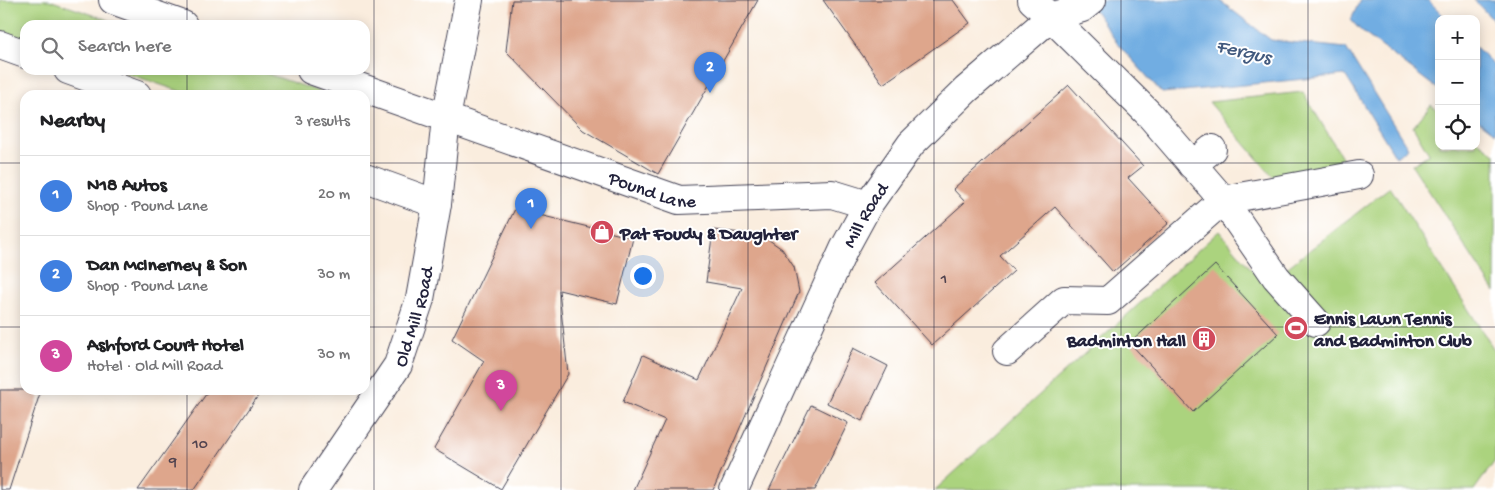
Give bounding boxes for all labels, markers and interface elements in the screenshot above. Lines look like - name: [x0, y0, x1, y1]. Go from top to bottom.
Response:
- map controls: [1435, 15, 1480, 150]
- button: +: [1435, 15, 1480, 60]
- search box: [20, 20, 370, 75]
- icon: search: [38, 34, 66, 62]
- text: Search here: [78, 36, 172, 59]
- water label: Fergus: [1213, 36, 1275, 71]
- pin: 2: [694, 52, 726, 93]
- button: −: [1435, 60, 1480, 105]
- button: locate: [1435, 105, 1480, 150]
- text: Nearby: [40, 110, 105, 135]
- text: 3 results: [295, 113, 350, 132]
- street label: Pound Lane: [604, 168, 697, 215]
- text: N18 Autos: [87, 175, 167, 198]
- street label: Mill Road: [839, 178, 896, 252]
- text: 1: [53, 186, 59, 205]
- text: 20 m: [318, 186, 350, 205]
- pin: 1: [515, 188, 547, 229]
- text: Shop · Pound Lane: [87, 198, 208, 217]
- shop icon: Pat Foudy & Daughter: [589, 219, 615, 245]
- place label: Pat Foudy & Daughter: [619, 224, 799, 247]
- text: Dan McInerney & Son: [87, 255, 247, 278]
- street label: Old Mill Road: [390, 263, 441, 370]
- your location: [630, 263, 656, 289]
- text: 2: [52, 266, 60, 285]
- text: 30 m: [317, 266, 350, 285]
- house number: 1: [940, 271, 947, 290]
- text: Shop · Pound Lane: [87, 278, 208, 297]
- place label: Ennis Lawn Tennis and Badminton Club: [1313, 309, 1472, 354]
- sports icon: Ennis Lawn Tennis and Badminton Club: [1283, 315, 1309, 341]
- building icon: Badminton Hall: [1191, 326, 1217, 352]
- place label: Badminton Hall: [1066, 331, 1186, 354]
- text: Ashford Court Hotel: [87, 335, 244, 358]
- text: 3: [52, 346, 60, 365]
- text: 30 m: [317, 346, 350, 365]
- text: Hotel · Old Mill Road: [87, 358, 222, 377]
- pin: 3: [485, 370, 517, 411]
- house number: 10: [191, 436, 208, 455]
- house number: 9: [168, 454, 177, 473]

